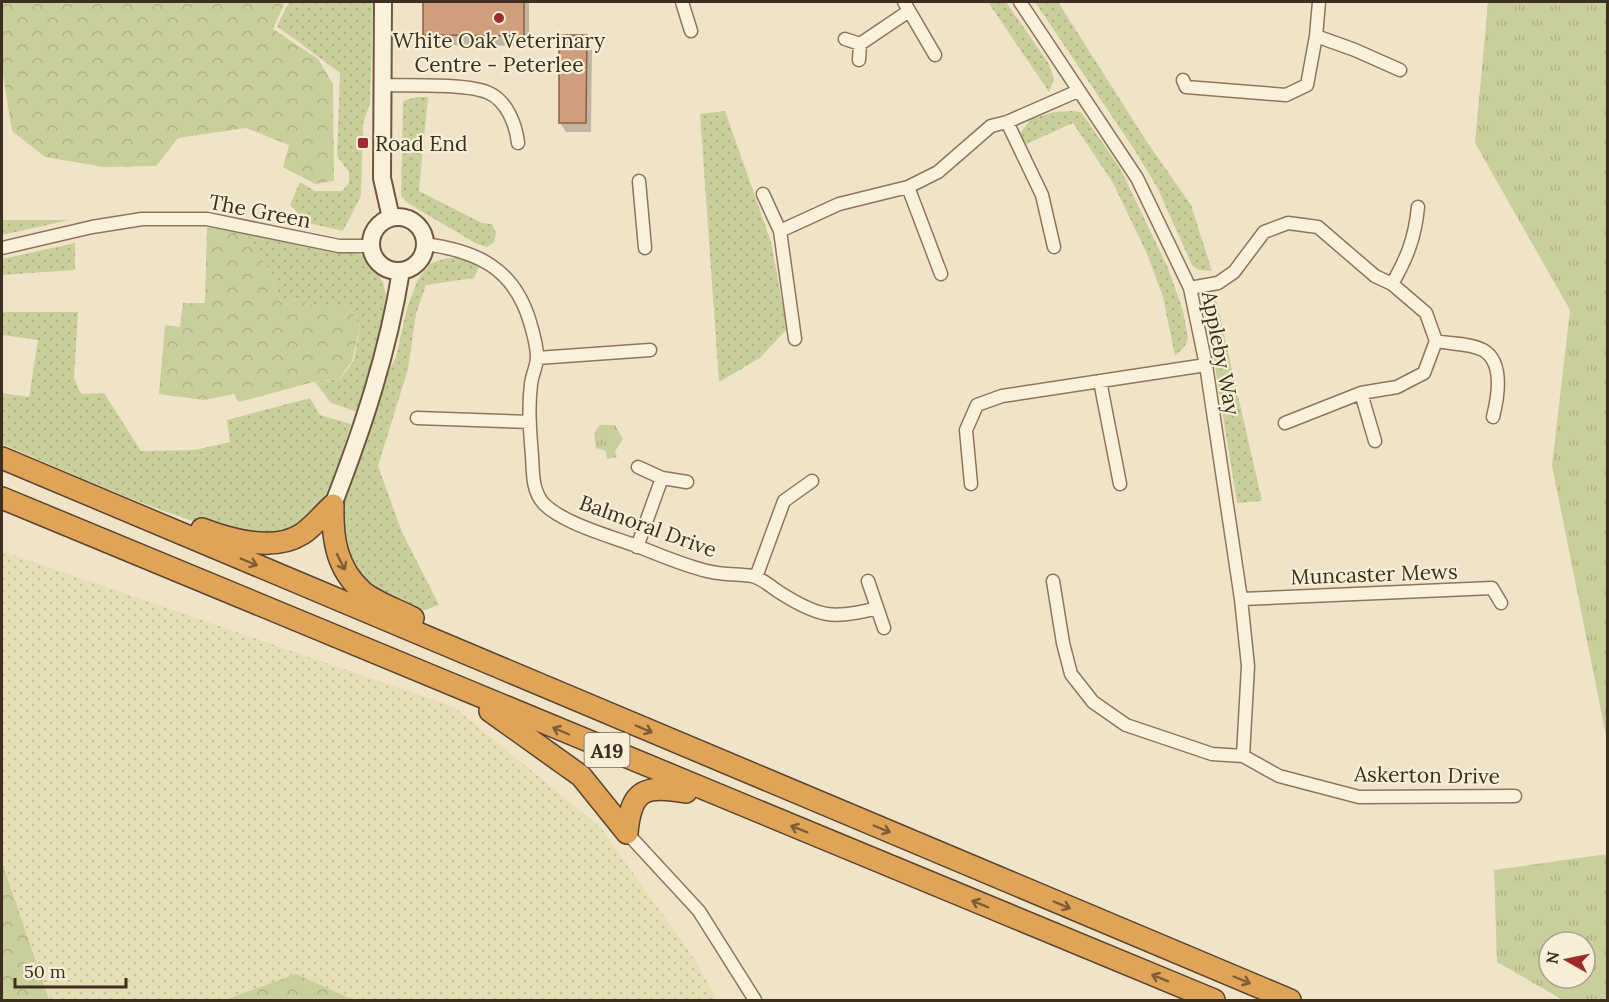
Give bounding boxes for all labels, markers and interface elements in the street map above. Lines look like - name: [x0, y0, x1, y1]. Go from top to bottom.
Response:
- marker: White Oak Veterinary Centre - Peterlee: [492, 11, 506, 25]
- place label: White Oak Veterinary Centre - Peterlee: [393, 27, 605, 78]
- place label: Road End: [375, 130, 468, 157]
- marker: Road End: [356, 136, 370, 150]
- street label: The Green: [207, 188, 313, 234]
- street label: Appleby Way: [1196, 288, 1246, 417]
- street label: Balmoral Drive: [576, 489, 720, 563]
- one-way arrow: [336, 552, 347, 570]
- one-way arrow: [239, 557, 258, 568]
- street label: Muncaster Mews: [1290, 558, 1458, 590]
- one-way arrow: [552, 724, 570, 735]
- one-way arrow: [635, 724, 653, 735]
- road number: A19: [584, 733, 630, 767]
- street label: Askerton Drive: [1353, 760, 1500, 790]
- one-way arrow: [791, 823, 809, 834]
- one-way arrow: [872, 824, 891, 835]
- one-way arrow: [971, 898, 989, 909]
- one-way arrow: [1052, 900, 1070, 911]
- north arrow: [1537, 930, 1597, 990]
- text: N: [1541, 950, 1563, 965]
- scale bar: [15, 951, 126, 989]
- text: 50 m: [24, 960, 66, 983]
- one-way arrow: [1151, 972, 1170, 983]
- one-way arrow: [1232, 975, 1250, 986]

